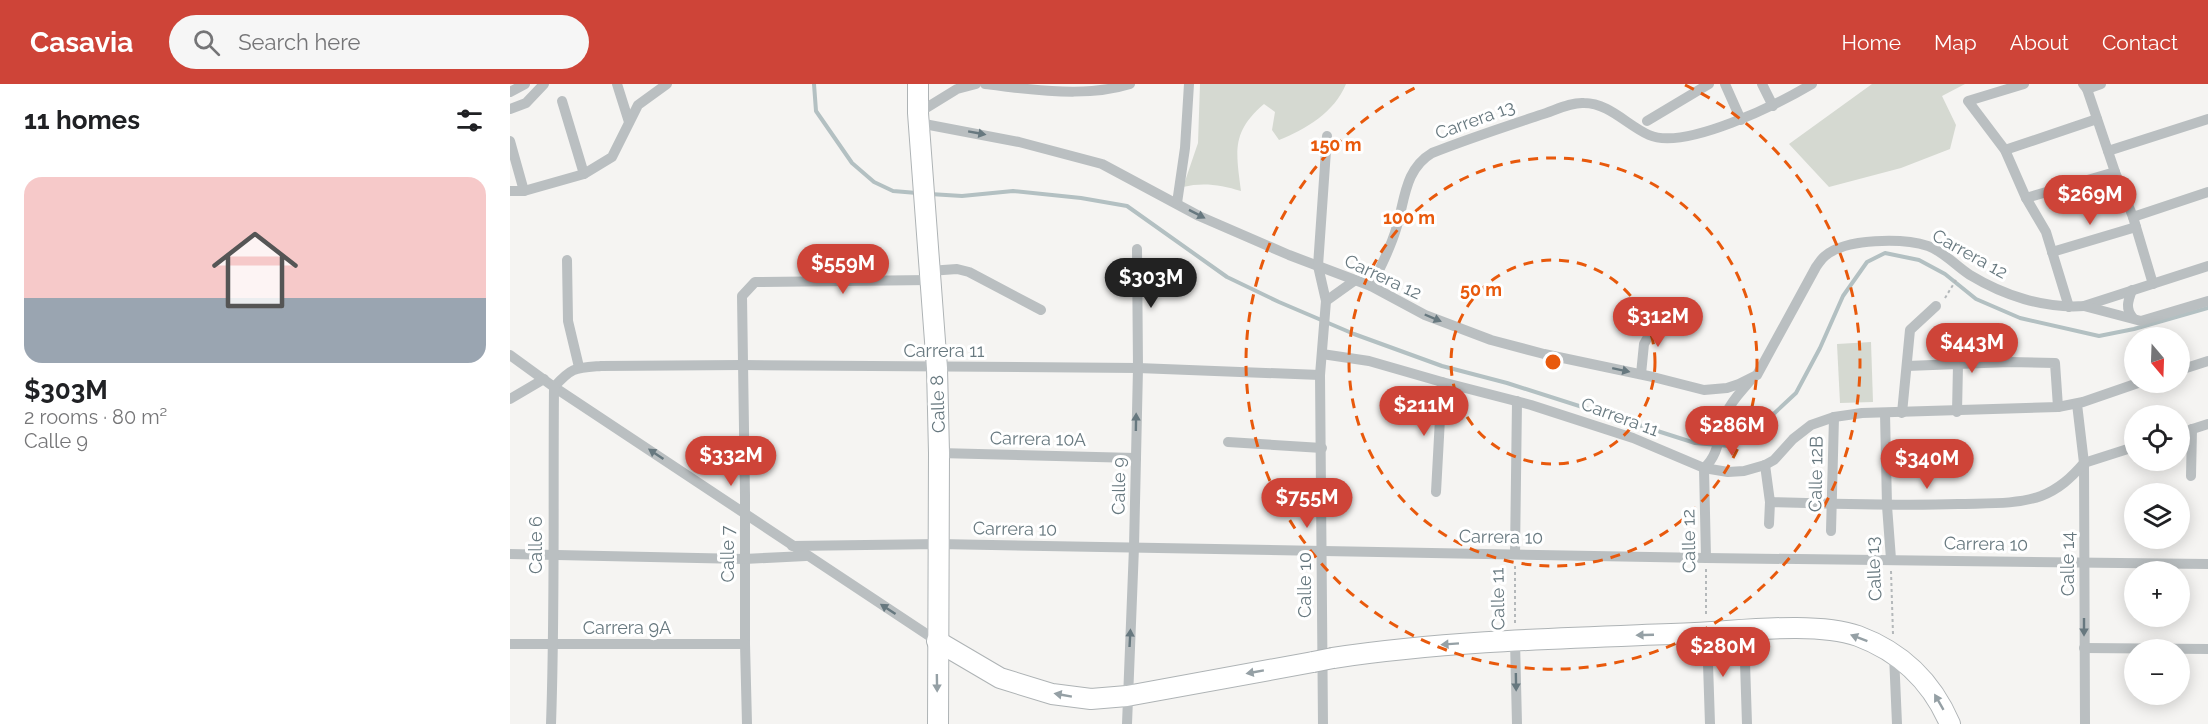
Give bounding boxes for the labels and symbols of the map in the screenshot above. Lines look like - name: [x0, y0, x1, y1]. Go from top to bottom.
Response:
- street label: Carrera 13: [1432, 95, 1517, 144]
- one-way arrow: [967, 129, 986, 138]
- text: 150 m: [1311, 134, 1362, 155]
- pin: $269M: [2048, 175, 2132, 226]
- text: 100 m: [1383, 207, 1435, 228]
- one-way arrow: [1189, 209, 1206, 219]
- street label: Carrera 12: [1929, 224, 2012, 283]
- pin: $559M: [801, 244, 885, 295]
- street label: Carrera 12: [1341, 250, 1425, 304]
- pin: $303M: [1109, 258, 1193, 309]
- text: 50 m: [1460, 279, 1502, 300]
- pin: $312M: [1616, 297, 1700, 348]
- one-way arrow: [1424, 314, 1442, 323]
- pin: $443M: [1930, 323, 2014, 374]
- north arrow: [2124, 327, 2190, 393]
- street label: Carrera 11: [903, 340, 985, 361]
- centre of rings: [1543, 352, 1563, 372]
- one-way arrow: [1611, 366, 1630, 375]
- street label: Calle 8: [926, 375, 949, 433]
- pin: $211M: [1382, 386, 1466, 437]
- street label: Carrera 11: [1578, 393, 1662, 440]
- pin: $286M: [1690, 406, 1774, 457]
- one-way arrow: [1132, 412, 1141, 431]
- street label: Carrera 10A: [990, 427, 1086, 450]
- pin: $332M: [689, 436, 773, 487]
- street label: Calle 12B: [1804, 436, 1827, 512]
- pin: $340M: [1885, 439, 1969, 490]
- one-way arrow: [648, 449, 664, 460]
- street label: Calle 9: [1107, 457, 1130, 515]
- pin: $755M: [1265, 478, 1349, 529]
- street label: Calle 12: [1677, 509, 1700, 573]
- street label: Calle 6: [525, 516, 546, 574]
- street label: Carrera 10: [973, 517, 1057, 540]
- street label: Calle 7: [717, 525, 738, 582]
- street label: Carrera 10: [1459, 525, 1543, 548]
- street label: Carrera 10: [1944, 532, 2028, 555]
- street label: Calle 14: [2057, 532, 2078, 596]
- street label: Calle 13: [1861, 536, 1886, 602]
- street label: Calle 10: [1294, 552, 1315, 618]
- street label: Calle 11: [1486, 567, 1509, 630]
- one-way arrow: [880, 604, 896, 615]
- street label: Carrera 9A: [583, 617, 671, 638]
- one-way arrow: [2079, 617, 2089, 636]
- pin: $280M: [1681, 627, 1765, 678]
- one-way arrow: [1125, 628, 1134, 647]
- one-way arrow: [1635, 631, 1654, 640]
- one-way arrow: [1850, 632, 1868, 642]
- one-way arrow: [1441, 640, 1460, 649]
- one-way arrow: [1246, 668, 1265, 677]
- one-way arrow: [933, 673, 942, 692]
- one-way arrow: [1511, 673, 1521, 692]
- one-way arrow: [1053, 691, 1072, 700]
- one-way arrow: [1934, 693, 1944, 710]

